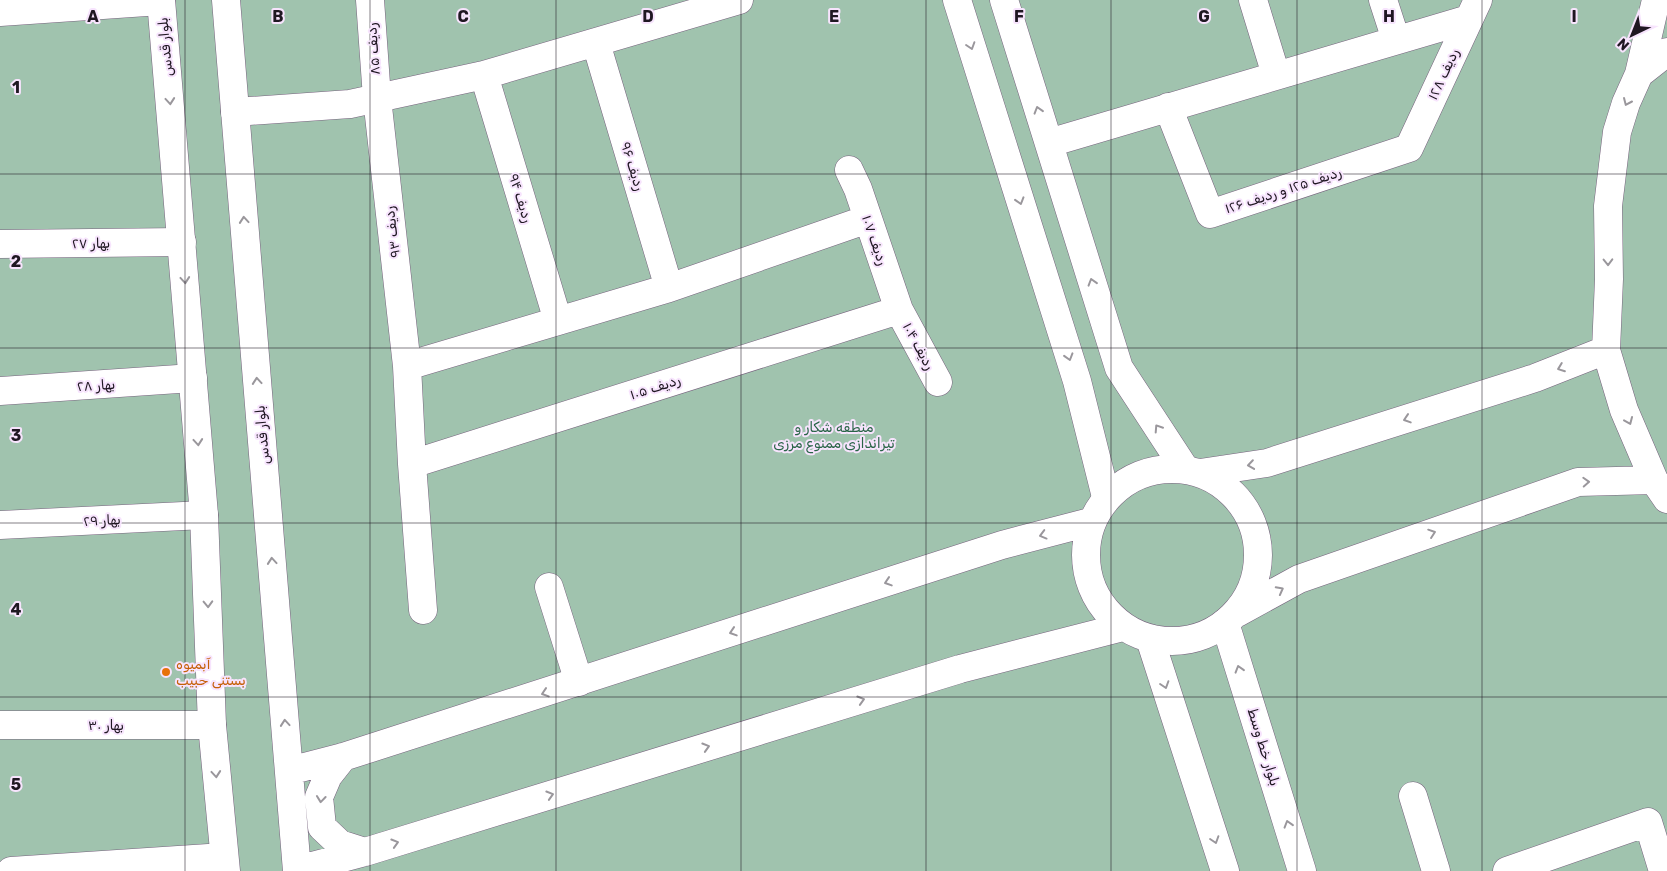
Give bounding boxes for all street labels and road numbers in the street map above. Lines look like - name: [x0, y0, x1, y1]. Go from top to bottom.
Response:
- street label: بلوار قدس: [154, 17, 177, 77]
- street label: ردیف ۸۵: [363, 22, 384, 76]
- street label: ردیف ۱۲۸: [1424, 46, 1463, 103]
- street label: ردیف ۹۶: [617, 140, 648, 193]
- street label: ردیف ۱۲۵ و ردیف ۱۲۶: [1223, 164, 1344, 217]
- street label: ردیف ۹۴: [505, 171, 536, 225]
- street label: ردیف ۹۳: [381, 205, 404, 259]
- street label: ردیف ۱۰۷: [858, 213, 891, 268]
- street label: بهار ۲۷: [72, 235, 110, 252]
- street label: ردیف ۱۰۴: [899, 320, 938, 373]
- street label: ردیف ۱۰۵: [628, 371, 683, 404]
- street label: بهار ۲۸: [76, 376, 116, 395]
- street label: بلوار قدس: [251, 405, 274, 465]
- street label: بهار ۲۹: [83, 511, 121, 530]
- street label: بلوار خط وسط: [1244, 706, 1283, 788]
- street label: بهار ۳۰: [88, 717, 124, 734]

